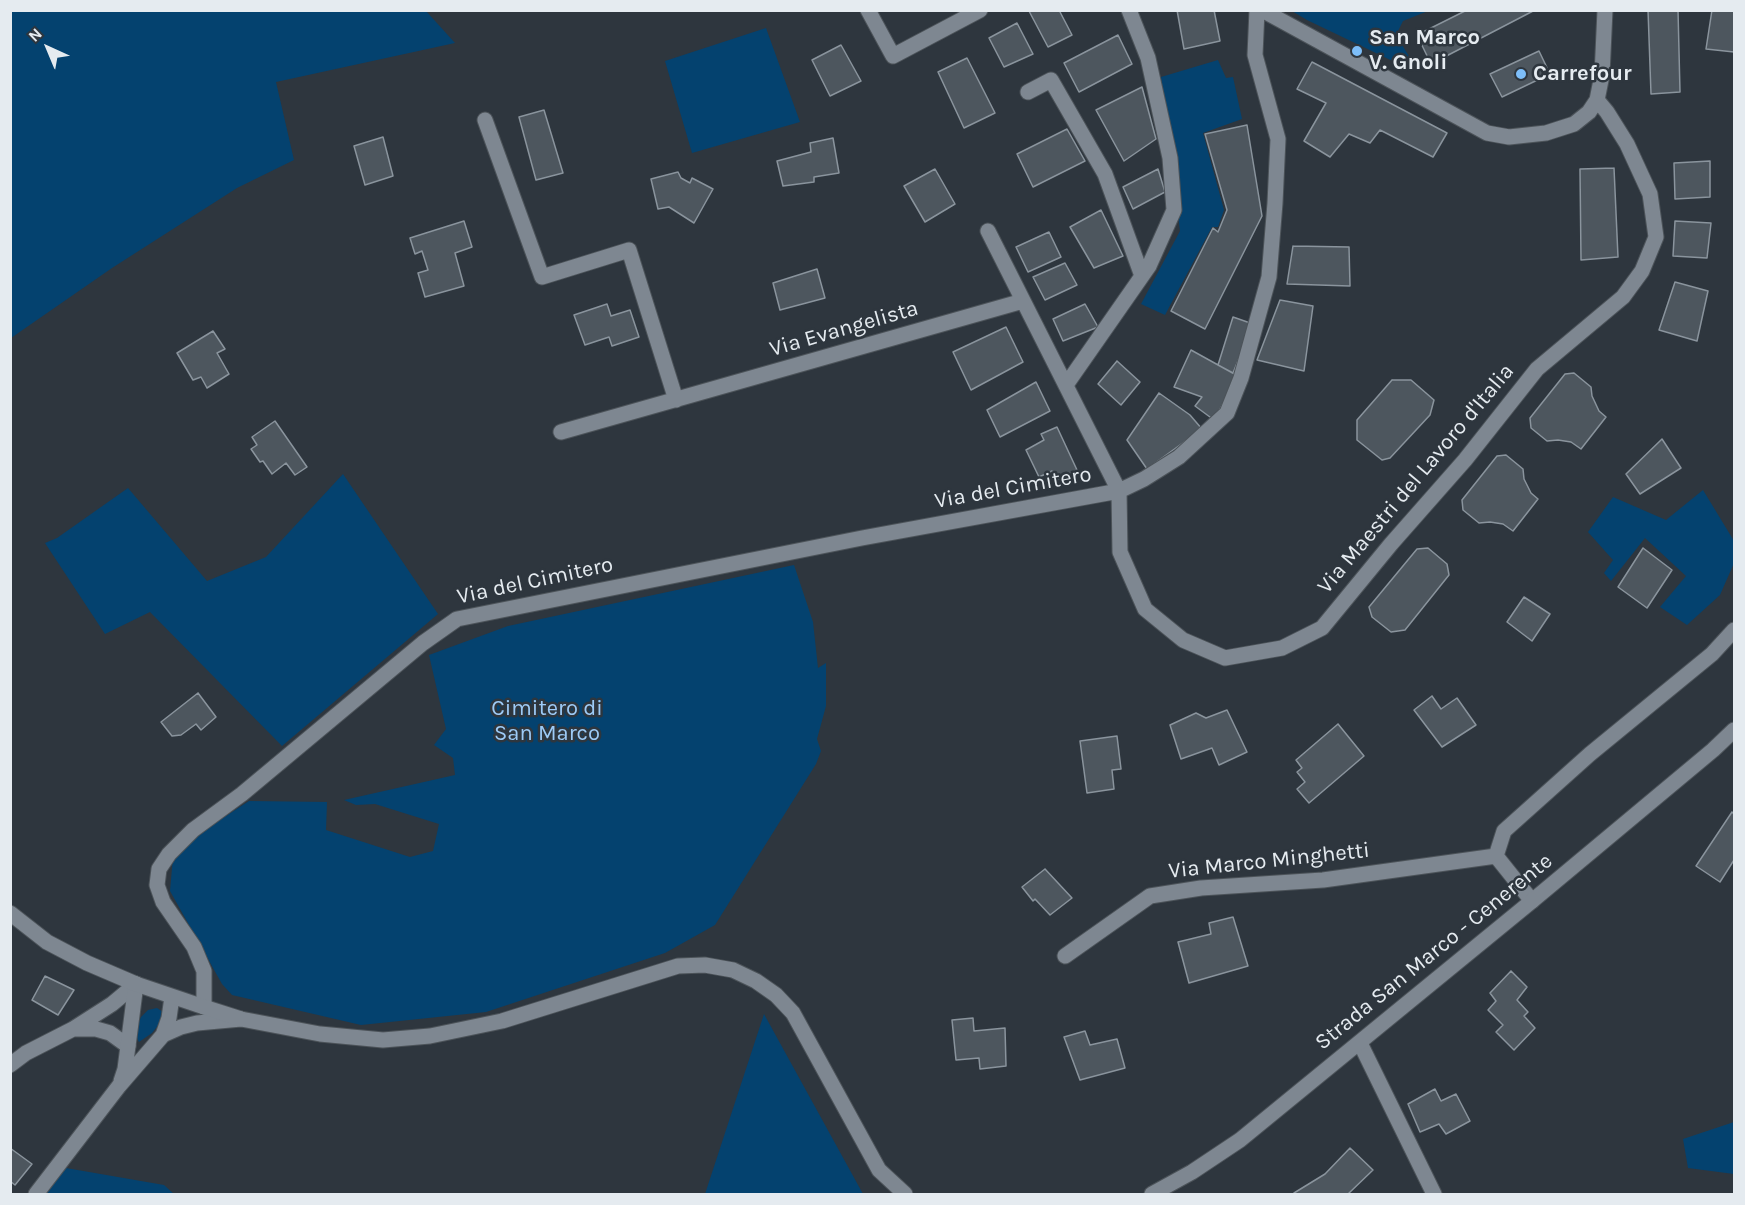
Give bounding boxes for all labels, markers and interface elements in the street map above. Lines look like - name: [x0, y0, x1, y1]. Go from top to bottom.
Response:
- north arrow: [18, 18, 78, 78]
- text: N: [24, 24, 46, 46]
- place label: San Marco V. Gnoli: [1369, 25, 1480, 76]
- marker: San Marco V. Gnoli: [1350, 44, 1364, 58]
- place label: Carrefour: [1533, 61, 1632, 87]
- marker: Carrefour: [1514, 67, 1528, 81]
- street label: Via Evangelista: [767, 295, 921, 363]
- street label: Via Maestri del Lavoro d'Italia: [1312, 359, 1520, 599]
- street label: Via del Cimitero: [933, 461, 1093, 515]
- street label: Via del Cimitero: [455, 552, 615, 610]
- park label: Cimitero di San Marco: [491, 696, 603, 748]
- street label: Via Marco Minghetti: [1167, 837, 1371, 885]
- street label: Strada San Marco - Cenerente: [1310, 848, 1558, 1056]

